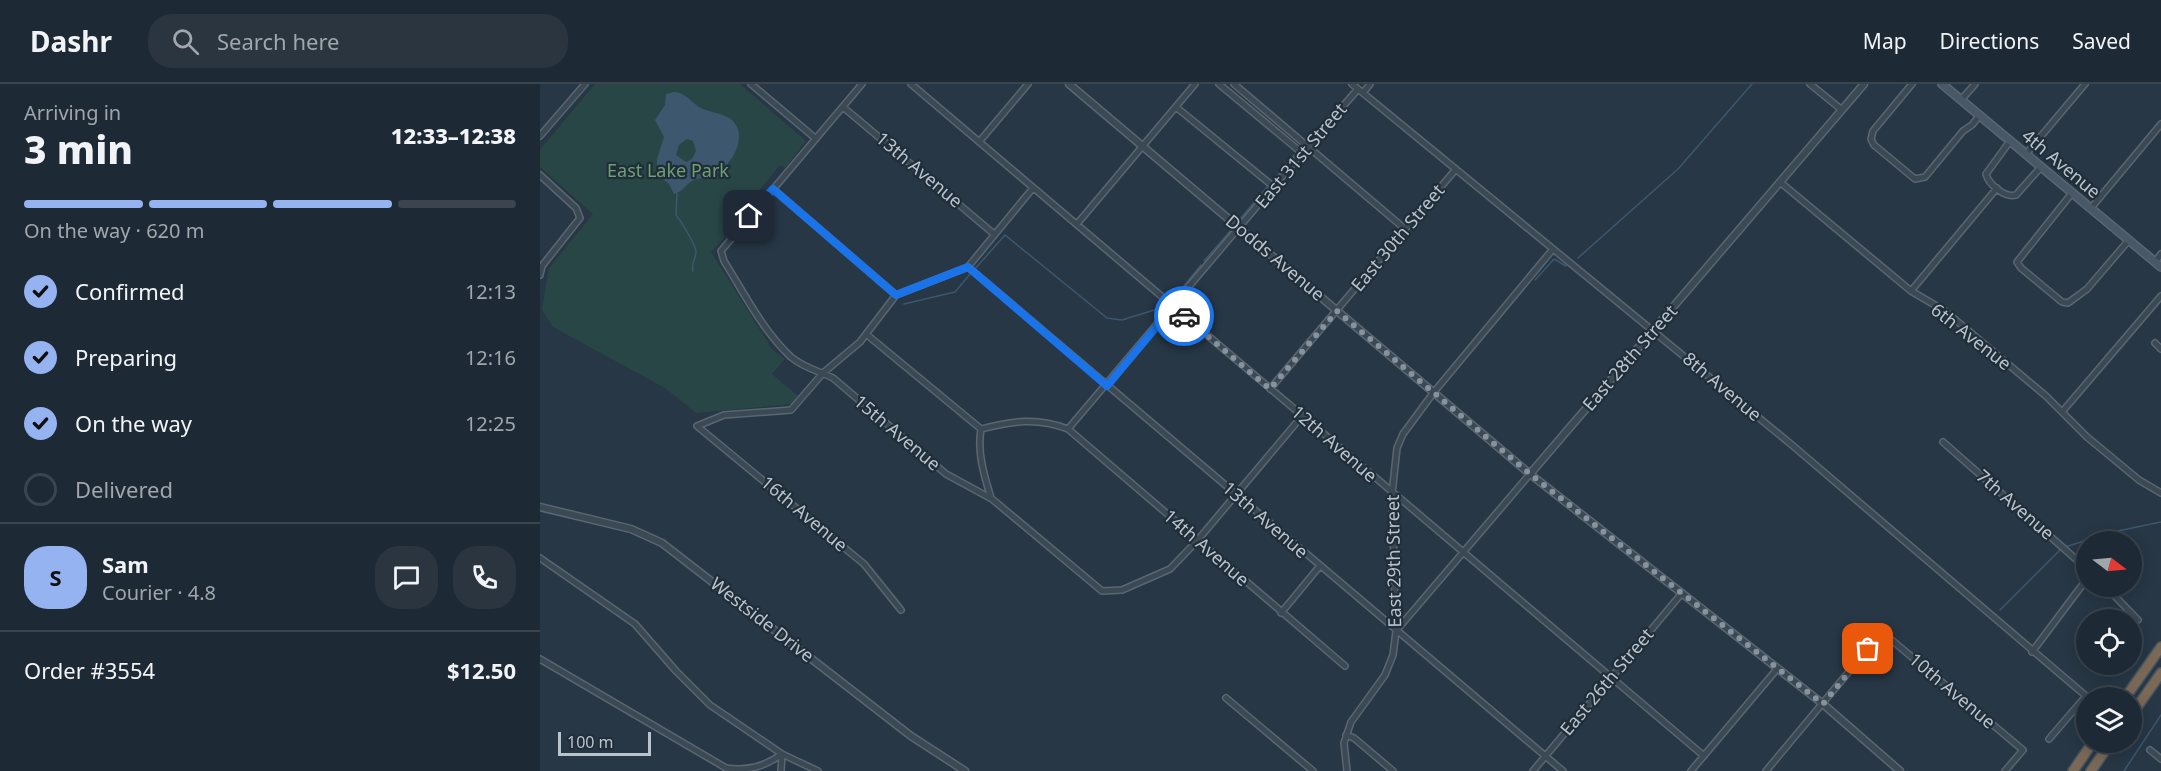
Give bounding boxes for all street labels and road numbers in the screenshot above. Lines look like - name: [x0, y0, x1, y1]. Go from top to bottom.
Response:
- street label: East 31st Street: [1249, 97, 1352, 213]
- street label: 4th Avenue: [2017, 123, 2106, 203]
- street label: 13th Avenue: [871, 126, 968, 213]
- street label: East 30th Street: [1345, 178, 1450, 296]
- street label: Dodds Avenue: [1221, 209, 1330, 306]
- street label: 6th Avenue: [1926, 297, 2017, 375]
- street label: East 28th Street: [1577, 299, 1682, 415]
- street label: 8th Avenue: [1678, 346, 1767, 426]
- street label: 15th Avenue: [849, 389, 946, 476]
- street label: 12th Avenue: [1287, 399, 1383, 487]
- street label: 7th Avenue: [1972, 464, 2060, 545]
- street label: 16th Avenue: [756, 470, 853, 557]
- street label: 13th Avenue: [1218, 475, 1314, 563]
- street label: East 29th Street: [1380, 494, 1406, 628]
- street label: 14th Avenue: [1159, 503, 1255, 591]
- street label: Westside Drive: [706, 571, 819, 667]
- street label: East 26th Street: [1554, 622, 1659, 740]
- street label: 10th Avenue: [1904, 647, 2001, 734]

